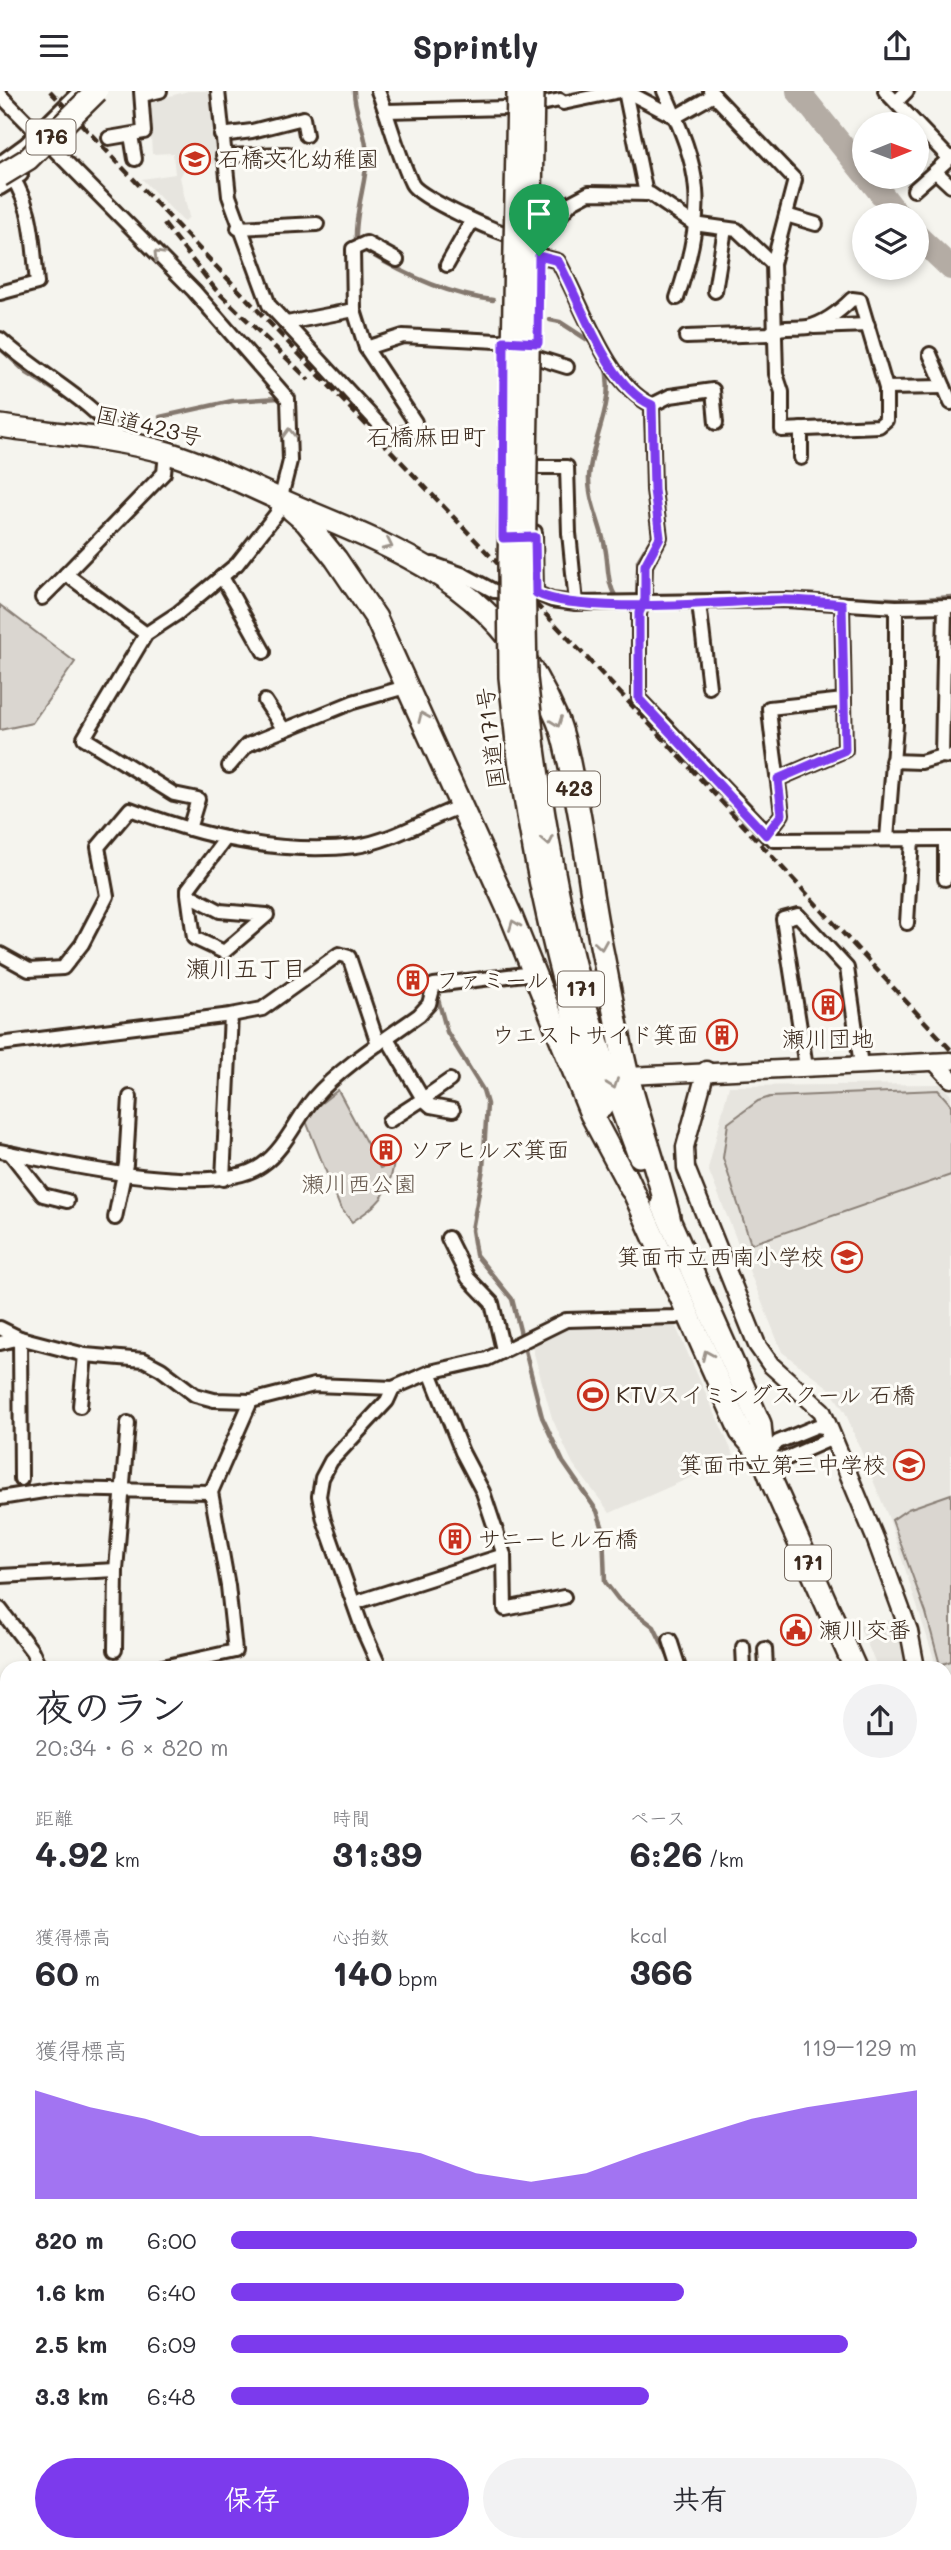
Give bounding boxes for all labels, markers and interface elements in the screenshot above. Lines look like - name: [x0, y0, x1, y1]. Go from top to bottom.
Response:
- text: Sprintly: [412, 25, 539, 67]
- icon: menu: [35, 27, 73, 65]
- icon: share: [878, 27, 916, 65]
- north arrow: [852, 112, 929, 189]
- map controls: [852, 112, 929, 280]
- road number: 176: [26, 119, 76, 155]
- school or university icon: 石橋文化幼稚園: [178, 142, 212, 176]
- place label: 石橋文化幼稚園: [218, 143, 379, 173]
- pin: [509, 184, 569, 256]
- icon: arrive: [520, 195, 558, 233]
- button: layers: [852, 203, 929, 280]
- one-way arrow: [154, 250, 167, 263]
- street label: 国道423号: [93, 398, 206, 452]
- district label: 石橋麻田町: [366, 420, 486, 451]
- one-way arrow: [281, 427, 296, 438]
- one-way arrow: [381, 537, 393, 551]
- street label: 国道171号: [469, 685, 511, 791]
- one-way arrow: [417, 712, 431, 724]
- one-way arrow: [549, 715, 563, 727]
- road number: 423: [548, 771, 600, 807]
- one-way arrow: [540, 835, 555, 847]
- one-way arrow: [509, 919, 523, 931]
- one-way arrow: [593, 939, 608, 951]
- district label: 瀬川五丁目: [186, 952, 306, 983]
- building icon: ファミール: [396, 963, 430, 997]
- place label: ファミール: [436, 964, 549, 994]
- road number: 171: [558, 971, 604, 1007]
- building icon: 瀬川団地: [811, 988, 845, 1022]
- building icon: ウエストサイド箕面: [705, 1018, 739, 1052]
- place label: ウエストサイド箕面: [492, 1019, 699, 1049]
- place label: 瀬川団地: [782, 1023, 874, 1053]
- one-way arrow: [605, 1077, 619, 1089]
- building icon: ソアヒルズ箕面: [369, 1133, 403, 1167]
- place label: ソアヒルズ箕面: [409, 1134, 570, 1164]
- park label: 瀬川西公園: [302, 1168, 417, 1198]
- school or university icon: 箕面市立西南小学校: [830, 1240, 864, 1274]
- place label: 箕面市立西南小学校: [617, 1241, 824, 1271]
- one-way arrow: [701, 1350, 715, 1363]
- sports icon: KTVスイミングスクール 石橋: [576, 1378, 610, 1412]
- place label: KTVスイミングスクール 石橋: [616, 1379, 915, 1409]
- school or university icon: 箕面市立第三中学校: [892, 1448, 926, 1482]
- place label: 箕面市立第三中学校: [679, 1449, 886, 1479]
- building icon: サニーヒル石橋: [438, 1522, 472, 1556]
- place label: サニーヒル石橋: [478, 1523, 638, 1553]
- road number: 171: [785, 1545, 831, 1581]
- public building icon: 瀬川交番: [779, 1613, 813, 1647]
- place label: 瀬川交番: [819, 1614, 911, 1644]
- text: 夜のラン: [35, 1681, 187, 1731]
- button: share: [843, 1684, 917, 1758]
- text: 20:34 · 6 × 820 m: [35, 1732, 229, 1762]
- text: 距離: [35, 1805, 73, 1830]
- text: 時間: [332, 1805, 370, 1830]
- text: ペース: [630, 1805, 686, 1830]
- text: 4.92: [35, 1830, 109, 1876]
- text: 31:39: [332, 1830, 422, 1876]
- text: 6:26: [630, 1830, 703, 1876]
- text: km: [109, 1847, 140, 1872]
- text: /km: [703, 1847, 744, 1872]
- text: kcal: [630, 1923, 668, 1948]
- text: 獲得標高: [35, 1924, 111, 1949]
- text: 心拍数: [332, 1924, 389, 1949]
- text: 366: [630, 1948, 693, 1994]
- text: 60: [35, 1949, 79, 1995]
- text: 140: [332, 1949, 393, 1995]
- text: m: [79, 1966, 100, 1991]
- text: bpm: [393, 1966, 438, 1991]
- text: 119–129 m: [802, 2032, 917, 2062]
- text: 獲得標高: [35, 2035, 127, 2065]
- text: 820 m: [35, 2225, 103, 2255]
- text: 6:00: [147, 2225, 196, 2255]
- text: 1.6 km: [35, 2277, 105, 2307]
- text: 6:40: [147, 2277, 196, 2307]
- text: 2.5 km: [35, 2329, 107, 2359]
- text: 6:09: [147, 2329, 196, 2359]
- text: 3.3 km: [35, 2381, 109, 2411]
- text: 6:48: [147, 2381, 195, 2411]
- button: 保存: [35, 2458, 469, 2538]
- button: 共有: [483, 2458, 917, 2538]

